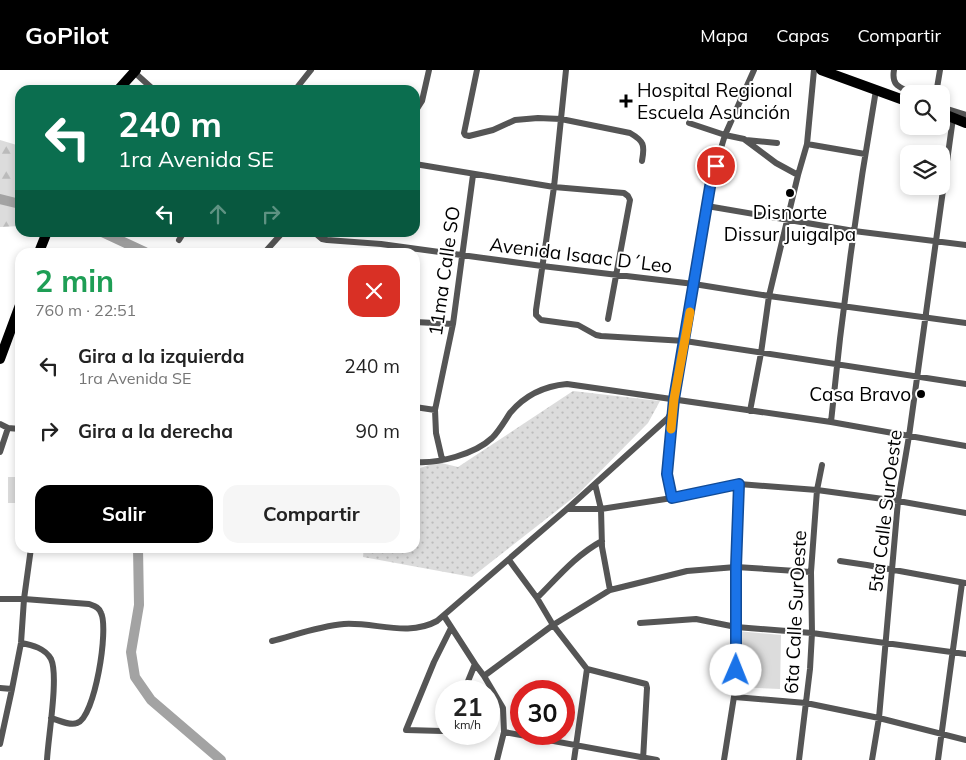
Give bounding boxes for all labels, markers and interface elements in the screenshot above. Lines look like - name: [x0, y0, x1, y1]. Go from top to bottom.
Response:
- text: GoPilot: [25, 20, 109, 50]
- text: Mapa: [700, 24, 748, 47]
- text: Capas: [776, 24, 830, 47]
- text: Compartir: [858, 24, 941, 47]
- place label: Hospital Regional Escuela Asunción: [637, 78, 792, 124]
- map controls: [900, 85, 950, 195]
- button: search: [900, 85, 950, 135]
- marker: Hospital Regional Escuela Asunción: [619, 94, 633, 108]
- text: 240 m: [118, 102, 222, 146]
- icon: left: [35, 105, 100, 170]
- text: 1ra Avenida SE: [118, 145, 274, 173]
- pin: [695, 145, 737, 187]
- button: layers: [900, 145, 950, 195]
- icon: arrive: [702, 152, 730, 180]
- marker: Disnorte Dissur Juigalpa: [784, 187, 796, 199]
- icon: left: [151, 200, 179, 228]
- icon: ahead: [204, 200, 232, 228]
- icon: right: [257, 200, 285, 228]
- place label: Disnorte Dissur Juigalpa: [724, 200, 856, 246]
- street label: 11ma Calle SO: [423, 205, 465, 337]
- street label: Avenida Isaac D´Leo: [488, 232, 674, 278]
- text: 2 min: [35, 262, 114, 300]
- button: close: [348, 265, 400, 317]
- text: 760 m · 22:51: [35, 300, 136, 320]
- text: Gira a la izquierda: [78, 344, 244, 368]
- icon: left: [35, 352, 63, 380]
- text: 240 m: [344, 354, 400, 378]
- text: 1ra Avenida SE: [78, 368, 191, 388]
- place label: Casa Bravo: [809, 382, 911, 406]
- marker: Casa Bravo: [915, 388, 927, 400]
- icon: right: [35, 417, 63, 445]
- text: Gira a la derecha: [78, 419, 233, 443]
- text: 90 m: [356, 419, 400, 443]
- street label: 5ta Calle SurOeste: [863, 428, 907, 594]
- button: Salir: [35, 485, 213, 543]
- button: Compartir: [223, 485, 400, 543]
- street label: 6ta Calle SurOeste: [779, 530, 811, 694]
- position arrow: [709, 643, 761, 695]
- speed limit sign: 30: [510, 680, 575, 745]
- text: 21: [452, 691, 483, 722]
- text: km/h: [454, 717, 481, 732]

